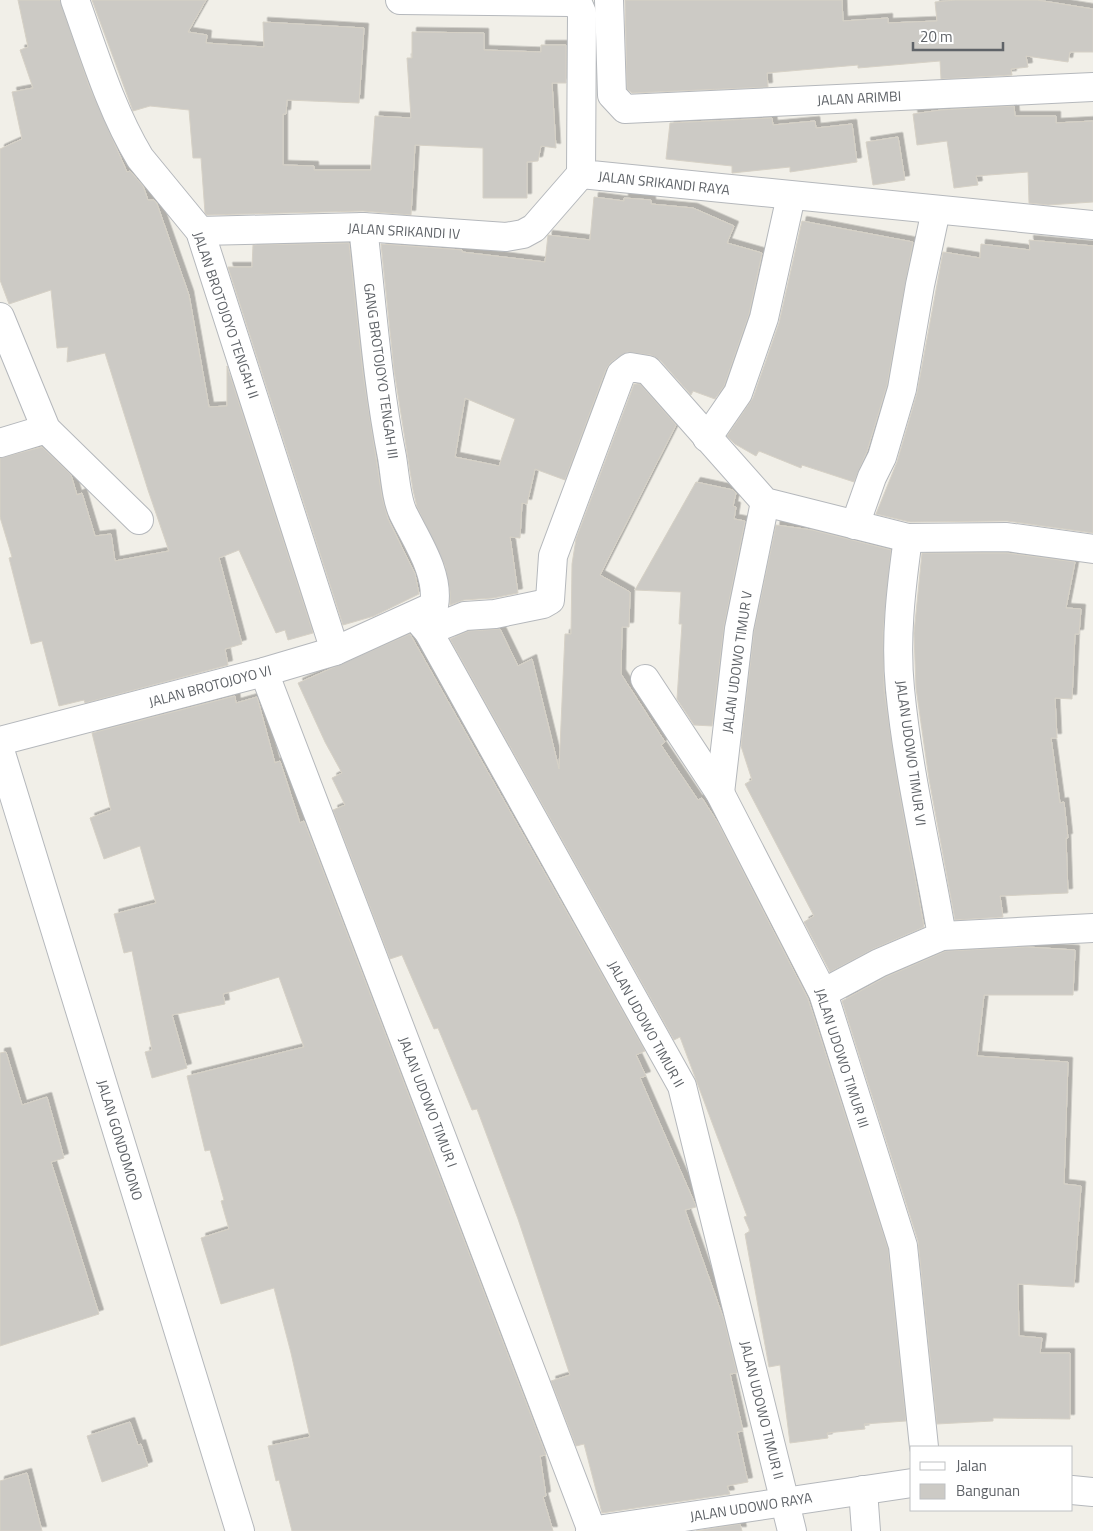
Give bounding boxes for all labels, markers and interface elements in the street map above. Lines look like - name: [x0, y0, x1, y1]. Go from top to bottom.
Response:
- scale bar: [913, 20, 1003, 52]
- text: 20 m: [920, 25, 953, 48]
- street label: JALAN ARIMBI: [816, 85, 902, 110]
- street label: JALAN SRIKANDI RAYA: [597, 165, 732, 200]
- street label: JALAN SRIKANDI IV: [347, 217, 461, 244]
- street label: JALAN BROTOJOYO TENGAH II: [188, 228, 265, 401]
- street label: GANG BROTOJOYO TENGAH III: [359, 282, 404, 460]
- street label: JALAN UDOWO TIMUR V: [716, 589, 757, 734]
- street label: JALAN BROTOJOYO VI: [146, 659, 274, 712]
- street label: JALAN UDOWO TIMUR VI: [891, 679, 932, 827]
- street label: JALAN UDOWO TIMUR II: [603, 957, 690, 1091]
- street label: JALAN UDOWO TIMUR III: [810, 985, 875, 1130]
- street label: JALAN UDOWO TIMUR I: [394, 1033, 463, 1170]
- street label: JALAN GONDOMONO: [92, 1077, 149, 1203]
- street label: JALAN UDOWO TIMUR II: [735, 1338, 790, 1481]
- legend: [910, 1446, 1073, 1511]
- text: Jalan: [956, 1454, 987, 1477]
- text: Bangunan: [956, 1479, 1020, 1502]
- street label: JALAN UDOWO RAYA: [688, 1486, 814, 1527]

